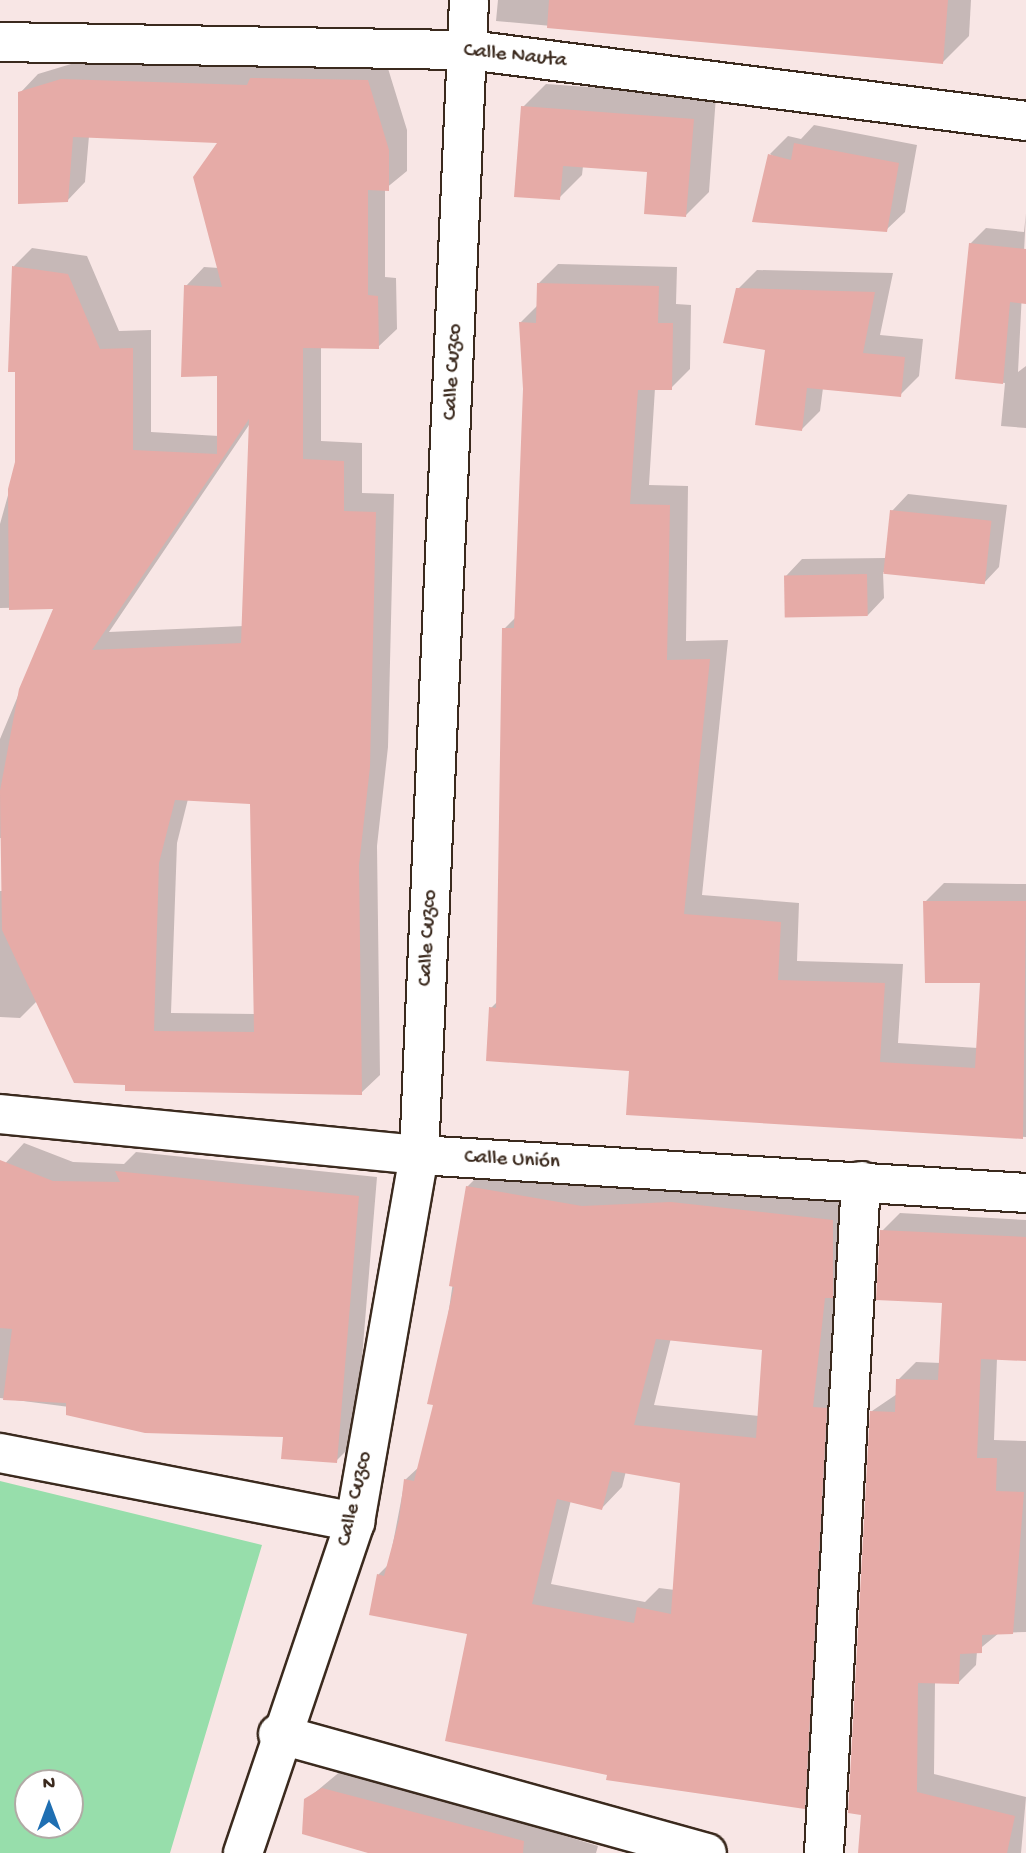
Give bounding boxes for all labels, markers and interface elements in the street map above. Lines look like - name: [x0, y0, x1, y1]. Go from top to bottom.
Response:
- street label: Calle Nauta: [462, 39, 568, 75]
- street label: Calle Cuzco: [439, 323, 469, 421]
- street label: Calle Cuzco: [414, 889, 444, 987]
- street label: Calle Unión: [464, 1146, 560, 1176]
- street label: Calle Cuzco: [333, 1449, 379, 1549]
- north arrow: [14, 1769, 84, 1839]
- text: N: [43, 1773, 55, 1796]

